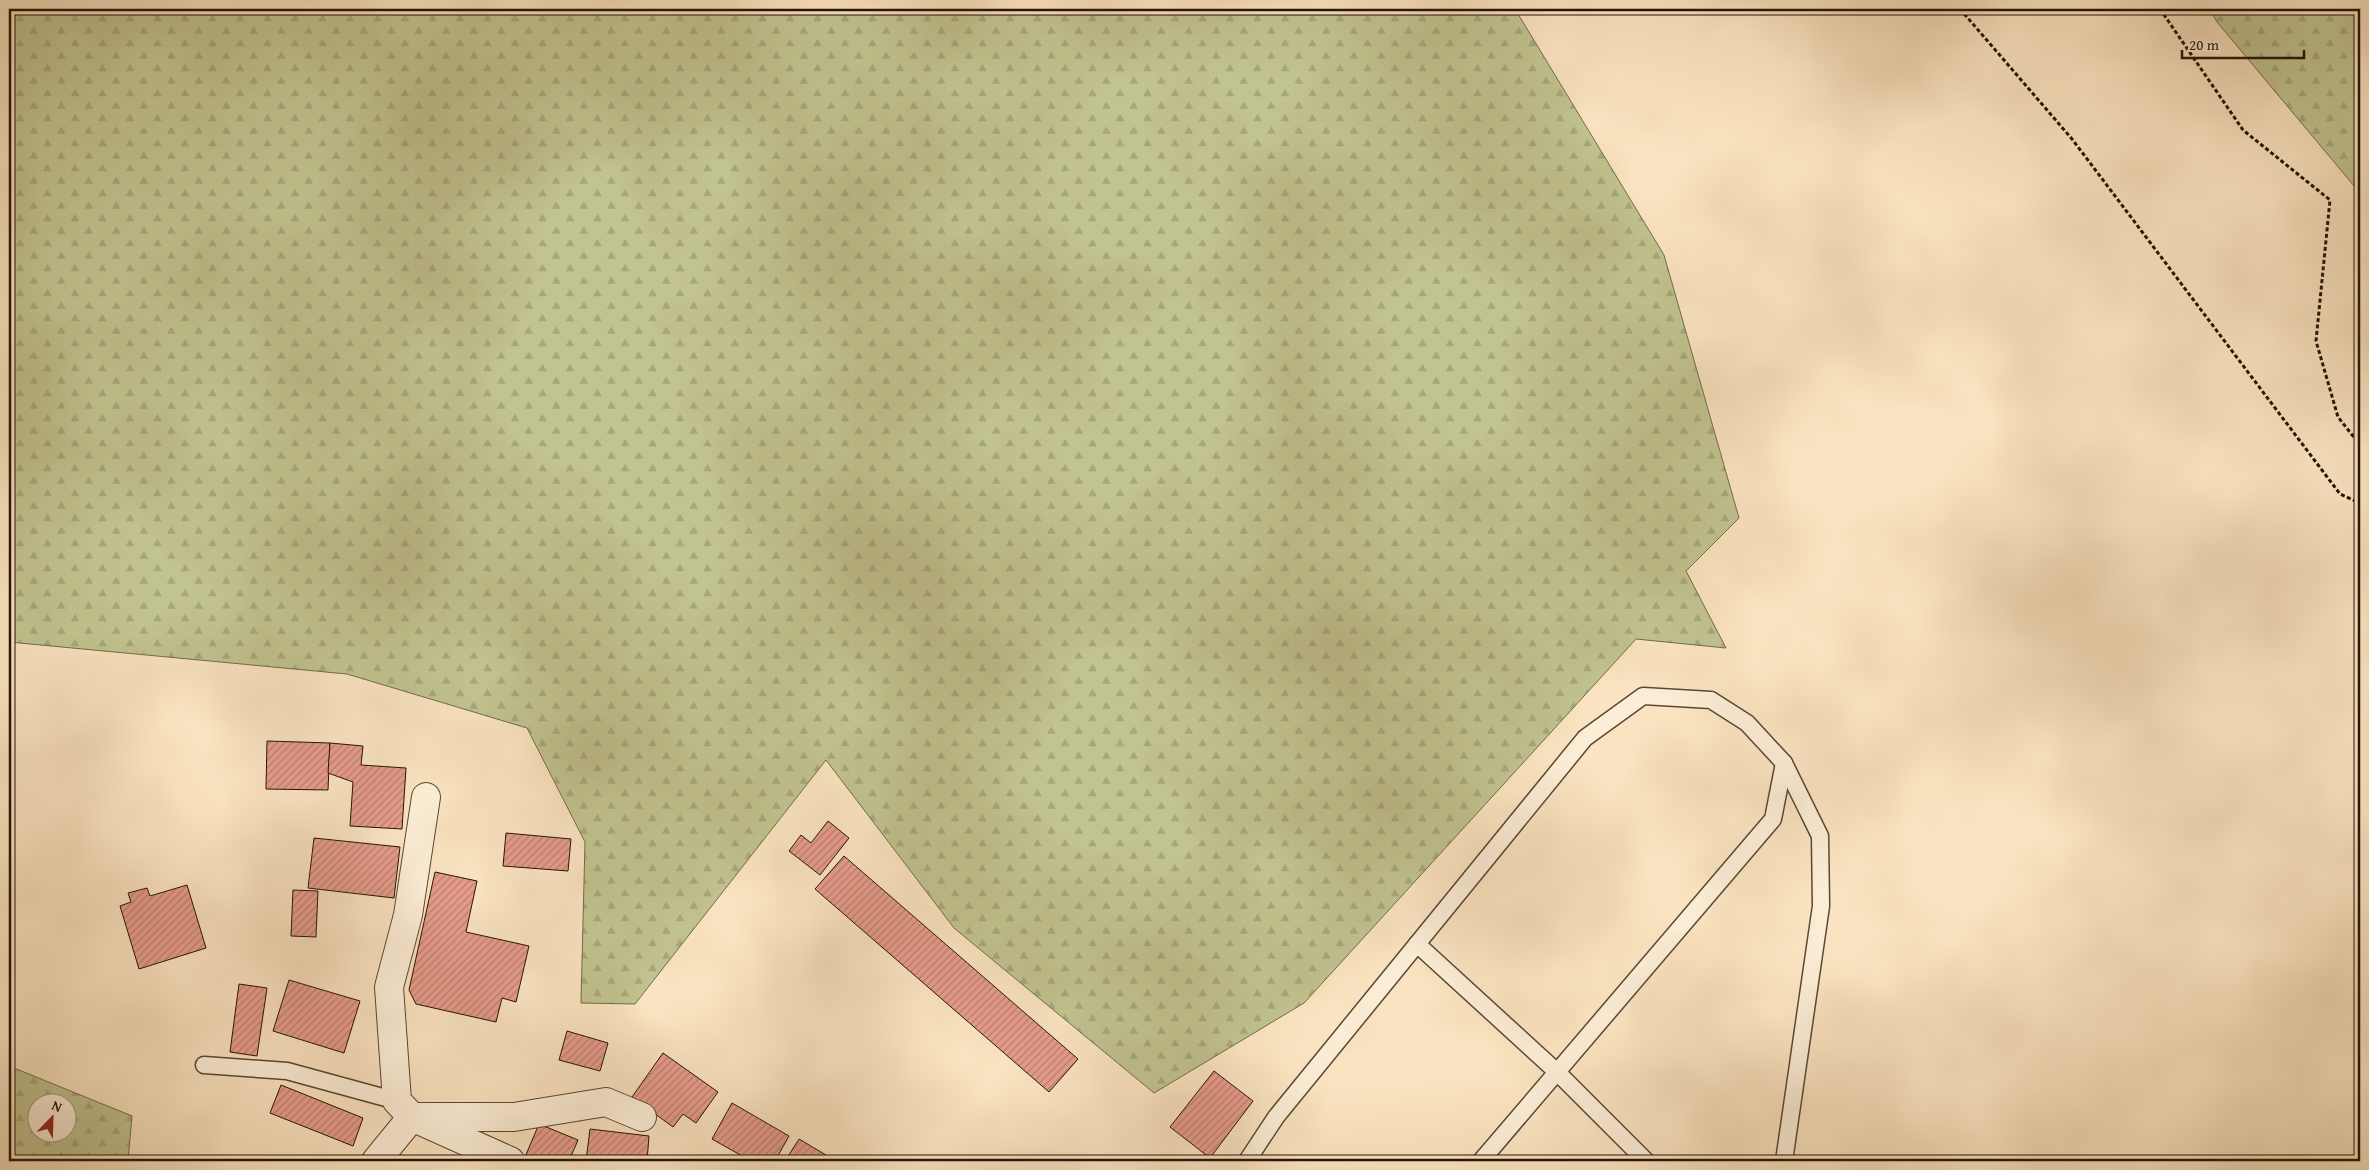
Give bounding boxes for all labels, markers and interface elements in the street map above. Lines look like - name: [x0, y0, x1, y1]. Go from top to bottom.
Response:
- scale bar: [2182, 28, 2304, 60]
- text: 20 m: [2189, 34, 2220, 55]
- north arrow: [28, 1092, 78, 1142]
- text: N: [49, 1095, 66, 1117]

